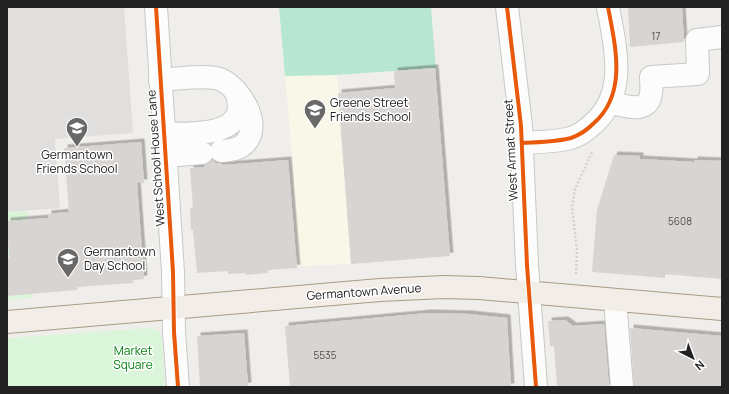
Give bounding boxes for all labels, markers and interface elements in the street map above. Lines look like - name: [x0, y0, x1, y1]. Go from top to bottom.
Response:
- house number: 17: [652, 29, 660, 43]
- street label: West School House Lane: [142, 89, 169, 227]
- place label: Greene Street Friends School: [330, 94, 411, 125]
- school or university icon: Greene Street Friends School: [302, 97, 328, 130]
- street label: West Armat Street: [499, 98, 522, 202]
- school or university icon: Germantown Friends School: [64, 115, 90, 148]
- place label: Germantown Friends School: [36, 146, 118, 177]
- house number: 5608: [668, 214, 692, 228]
- place label: Germantown Day School: [84, 243, 156, 274]
- school or university icon: Germantown Day School: [55, 246, 81, 279]
- street label: Germantown Avenue: [306, 279, 422, 304]
- north arrow: [673, 338, 713, 378]
- park label: Market Square: [113, 342, 153, 373]
- house number: 5535: [314, 348, 337, 362]
- text: N: [692, 358, 708, 374]

